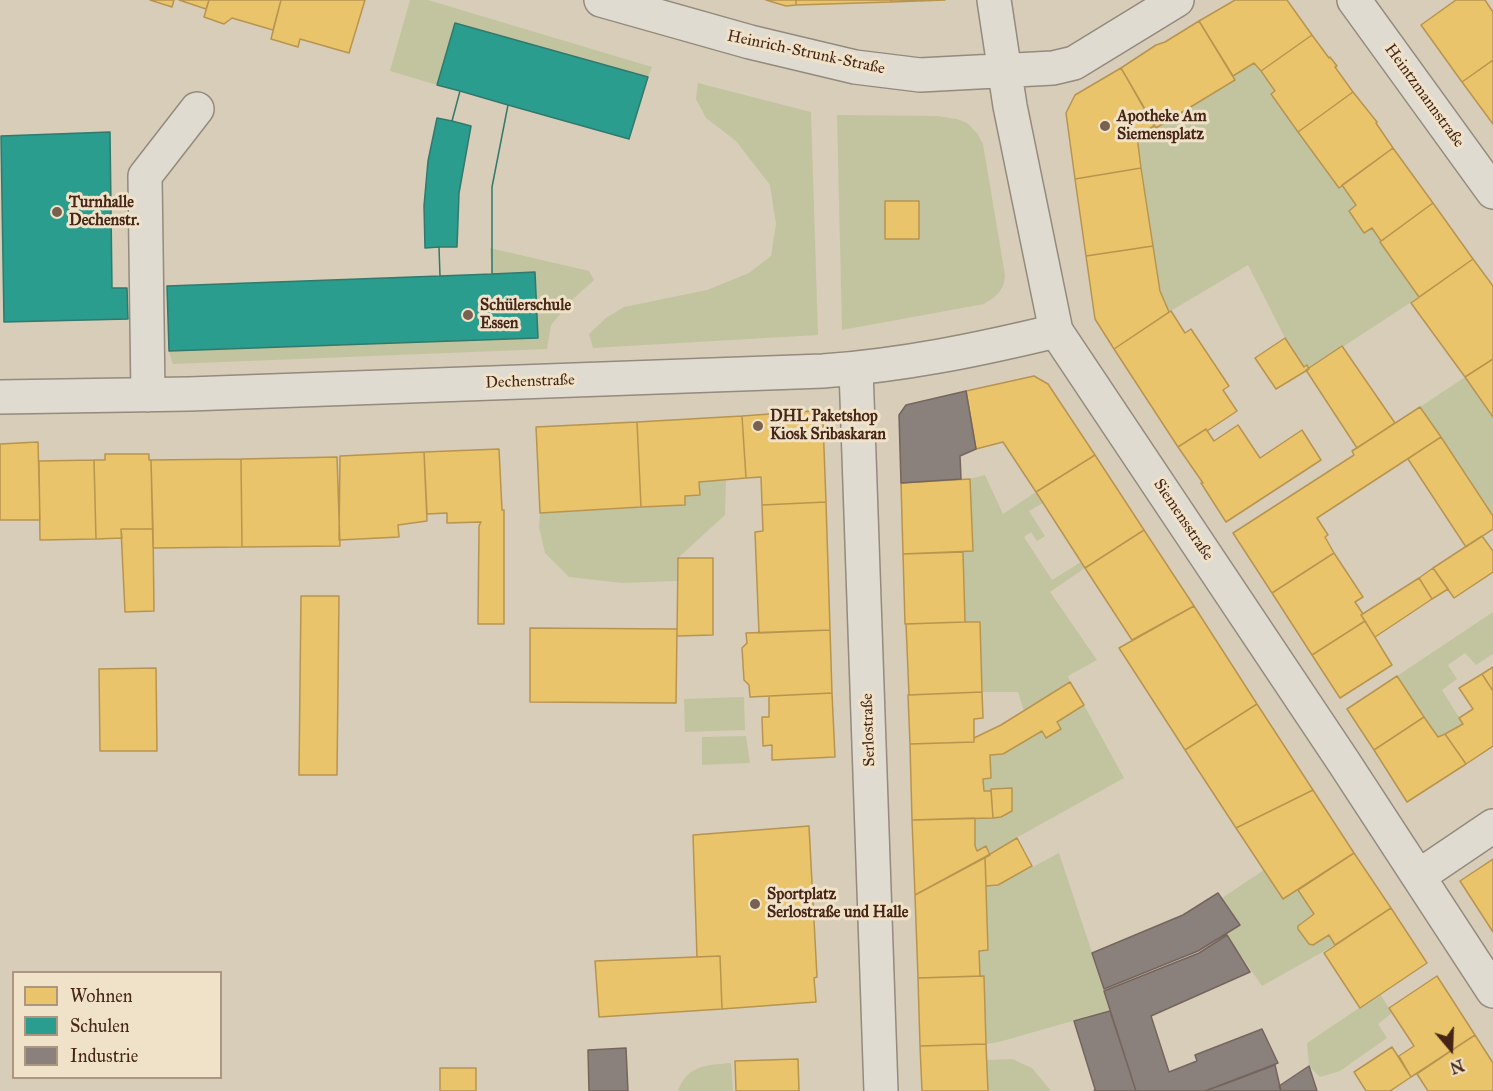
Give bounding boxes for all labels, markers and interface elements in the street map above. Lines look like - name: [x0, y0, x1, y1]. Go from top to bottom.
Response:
- street label: Heinrich-Strunk-Straße: [725, 27, 887, 79]
- street label: Heintzmannstraße: [1380, 41, 1468, 151]
- place label: Apotheke Am Siemensplatz: [1117, 107, 1207, 145]
- marker: Apotheke Am Siemensplatz: [1098, 119, 1112, 133]
- place label: Turnhalle Dechenstr.: [69, 193, 140, 231]
- marker: Turnhalle Dechenstr.: [50, 205, 64, 219]
- place label: Schülerschule Essen: [480, 296, 571, 334]
- marker: Schülerschule Essen: [461, 308, 475, 322]
- street label: Dechenstraße: [485, 371, 575, 393]
- place label: DHL Paketshop Kiosk Sribaskaran: [770, 407, 886, 445]
- marker: DHL Paketshop Kiosk Sribaskaran: [751, 419, 765, 433]
- street label: Siemensstraße: [1149, 476, 1217, 564]
- street label: Serlostraße: [858, 693, 880, 767]
- place label: Sportplatz Serlostraße und Halle: [767, 885, 908, 923]
- marker: Sportplatz Serlostraße und Halle: [748, 897, 762, 911]
- legend: [12, 971, 222, 1079]
- text: Wohnen: [70, 985, 132, 1007]
- text: Schulen: [70, 1015, 129, 1037]
- north arrow: [1421, 1019, 1481, 1079]
- text: Industrie: [70, 1045, 138, 1067]
- text: N: [1448, 1055, 1467, 1078]

